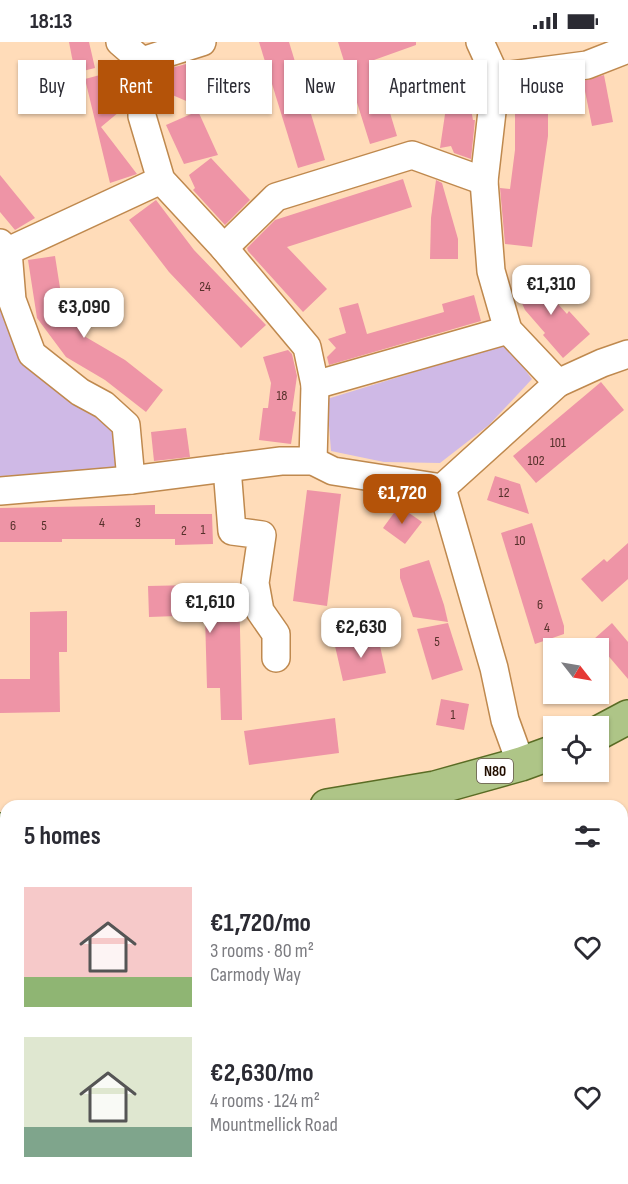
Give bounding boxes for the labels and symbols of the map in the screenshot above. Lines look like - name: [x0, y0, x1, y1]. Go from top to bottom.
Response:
- pin: €1,310: [502, 265, 600, 316]
- house number: 24: [199, 278, 211, 295]
- pin: €3,090: [35, 288, 133, 339]
- house number: 18: [276, 387, 288, 404]
- house number: 101: [550, 434, 566, 451]
- house number: 102: [528, 452, 545, 469]
- pin: €1,720: [353, 474, 451, 525]
- house number: 12: [499, 484, 510, 501]
- house number: 4: [99, 514, 105, 531]
- house number: 3: [135, 514, 141, 531]
- house number: 6: [10, 517, 16, 534]
- house number: 5: [41, 517, 47, 534]
- house number: 1: [201, 521, 206, 538]
- house number: 2: [181, 522, 187, 539]
- house number: 10: [514, 532, 526, 549]
- pin: €1,610: [161, 583, 259, 634]
- house number: 6: [537, 596, 543, 613]
- pin: €2,630: [312, 608, 410, 659]
- house number: 4: [544, 619, 550, 636]
- house number: 5: [434, 633, 440, 650]
- north arrow: [543, 638, 609, 704]
- house number: 1: [451, 706, 456, 723]
- road number: N80: [477, 759, 513, 783]

